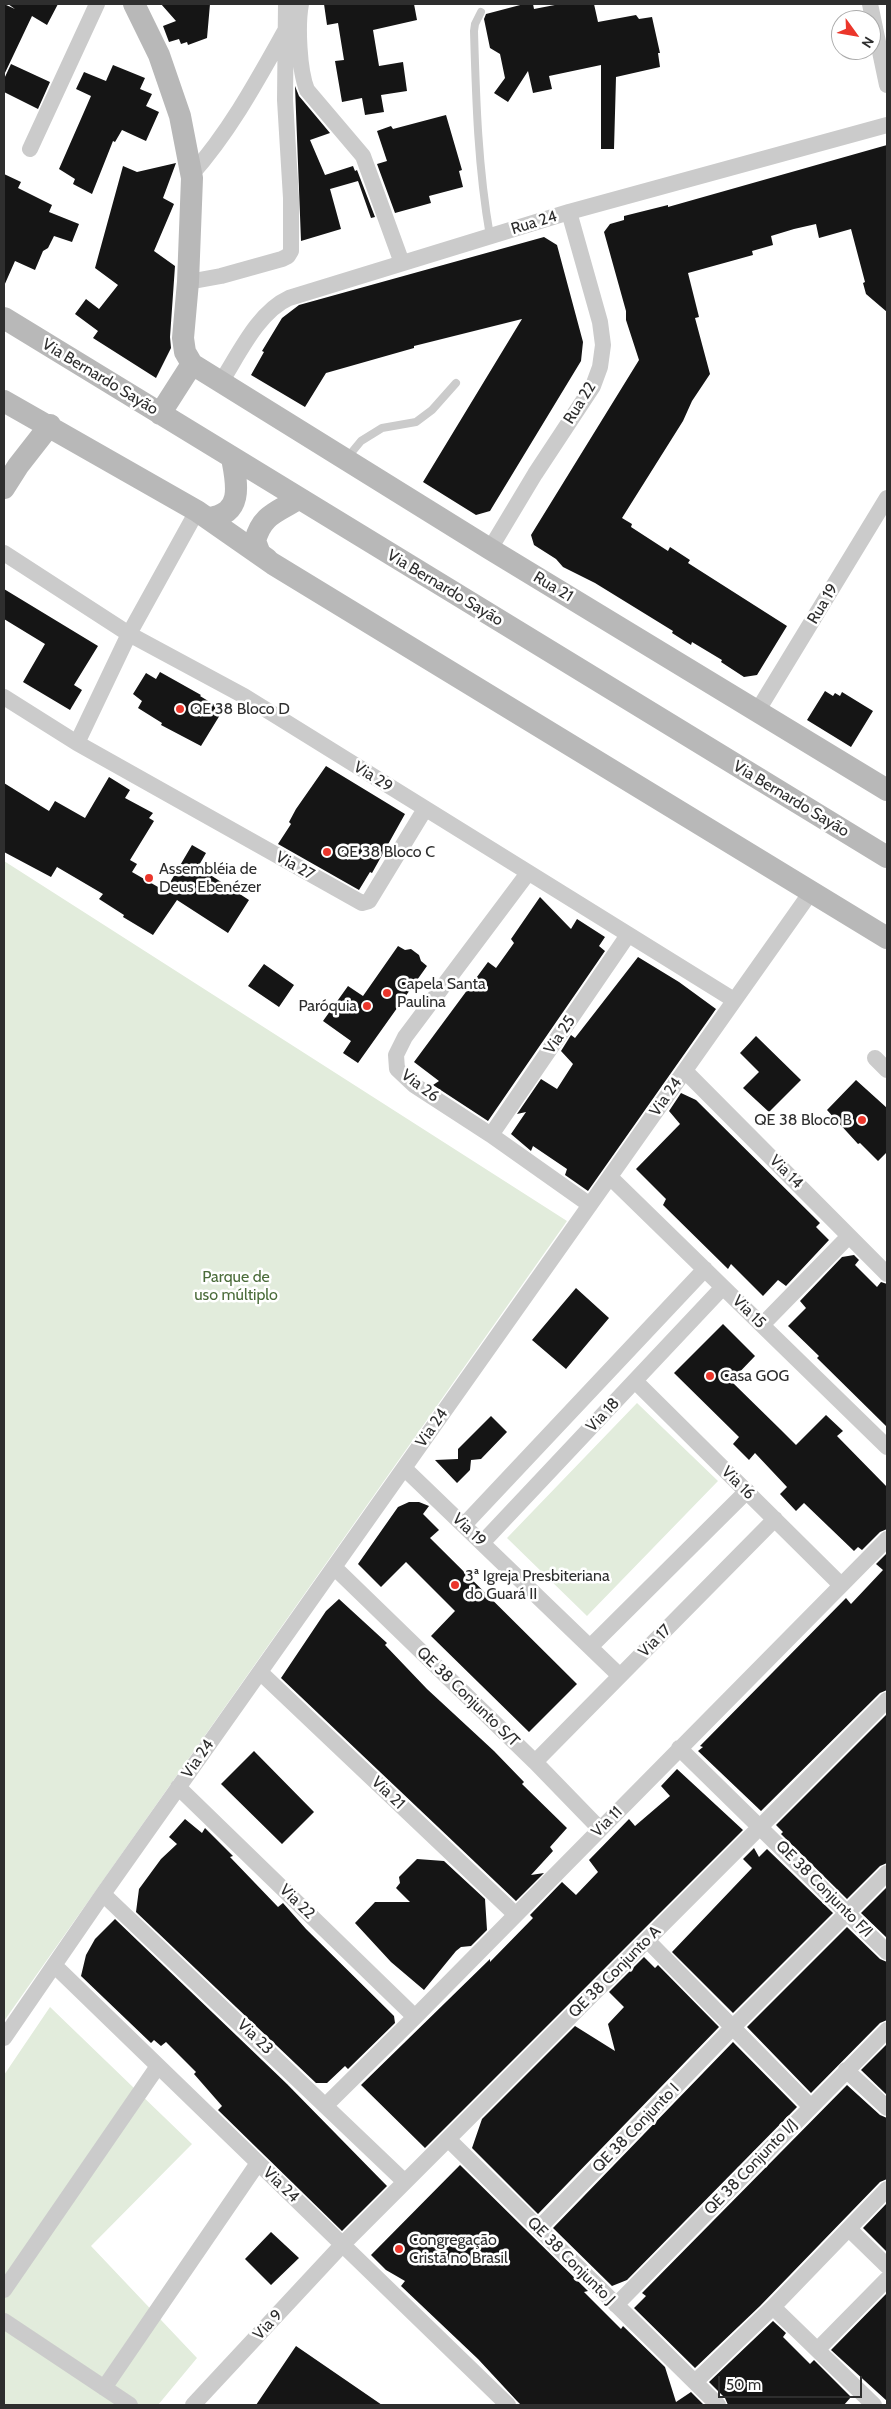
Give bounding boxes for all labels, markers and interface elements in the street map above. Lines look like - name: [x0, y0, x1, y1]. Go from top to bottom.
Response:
- north arrow: [831, 10, 881, 60]
- text: N: [858, 33, 878, 51]
- street label: Rua 24: [509, 207, 559, 239]
- street label: Via Bernardo Sayão: [39, 335, 161, 419]
- street label: Rua 22: [560, 378, 600, 428]
- street label: Via Bernardo Sayão: [384, 546, 506, 630]
- street label: Rua 21: [530, 568, 576, 606]
- street label: Rua 19: [804, 580, 842, 628]
- place label: QE 38 Bloco D: [190, 699, 290, 719]
- marker: QE 38 Bloco D: [174, 703, 186, 715]
- street label: Via Bernardo Sayão: [730, 757, 852, 841]
- street label: Via 29: [350, 758, 396, 796]
- place label: QE 38 Bloco C: [337, 842, 435, 862]
- marker: QE 38 Bloco C: [321, 846, 333, 858]
- street label: Via 27: [272, 848, 318, 884]
- place label: Assembléia de Deus Ebenézer: [159, 859, 261, 897]
- marker: Assembléia de Deus Ebenézer: [143, 872, 155, 884]
- place label: Capela Santa Paulina: [397, 974, 486, 1012]
- marker: Capela Santa Paulina: [381, 987, 393, 999]
- place label: Paróquia: [298, 996, 357, 1016]
- marker: Paróquia: [361, 1000, 373, 1012]
- street label: Via 25: [540, 1012, 580, 1058]
- street label: Via 26: [397, 1066, 443, 1106]
- street label: Via 24: [646, 1074, 686, 1120]
- place label: QE 38 Bloco B: [754, 1110, 852, 1130]
- marker: QE 38 Bloco B: [856, 1114, 868, 1126]
- street label: Via 14: [765, 1151, 807, 1193]
- park label: Parque de uso múltiplo: [194, 1267, 278, 1305]
- street label: Via 15: [728, 1292, 770, 1332]
- place label: Casa GOG: [720, 1366, 789, 1386]
- marker: Casa GOG: [704, 1370, 716, 1382]
- street label: Via 18: [582, 1394, 624, 1436]
- street label: Via 24: [412, 1405, 452, 1451]
- street label: Via 16: [717, 1462, 759, 1504]
- street label: Via 19: [448, 1509, 490, 1551]
- place label: 3ª Igreja Presbiteriana do Guará II: [465, 1566, 610, 1604]
- marker: 3ª Igreja Presbiteriana do Guará II: [449, 1579, 461, 1591]
- street label: Via 17: [635, 1621, 675, 1661]
- street label: QE 38 Conjunto S/T: [413, 1643, 523, 1751]
- street label: Via 24: [178, 1736, 218, 1782]
- street label: Via 21: [367, 1773, 409, 1813]
- street label: Via 11: [588, 1803, 626, 1841]
- street label: QE 38 Conjunto F/I: [772, 1837, 876, 1941]
- street label: Via 22: [275, 1881, 319, 1923]
- street label: QE 38 Conjunto A: [565, 1922, 665, 2022]
- street label: Via 23: [233, 2015, 277, 2059]
- street label: QE 38 Conjunto I: [589, 2079, 683, 2177]
- street label: QE 38 Conjunto I/J: [700, 2115, 802, 2219]
- street label: Via 24: [259, 2163, 303, 2207]
- street label: QE 38 Conjunto J: [523, 2213, 619, 2309]
- place label: Congregação Cristã no Brasil: [409, 2230, 508, 2268]
- marker: Congregação Cristã no Brasil: [393, 2243, 405, 2255]
- street label: Via 9: [249, 2306, 287, 2344]
- scale bar: [721, 2366, 865, 2398]
- text: 50 m: [726, 2376, 761, 2394]

